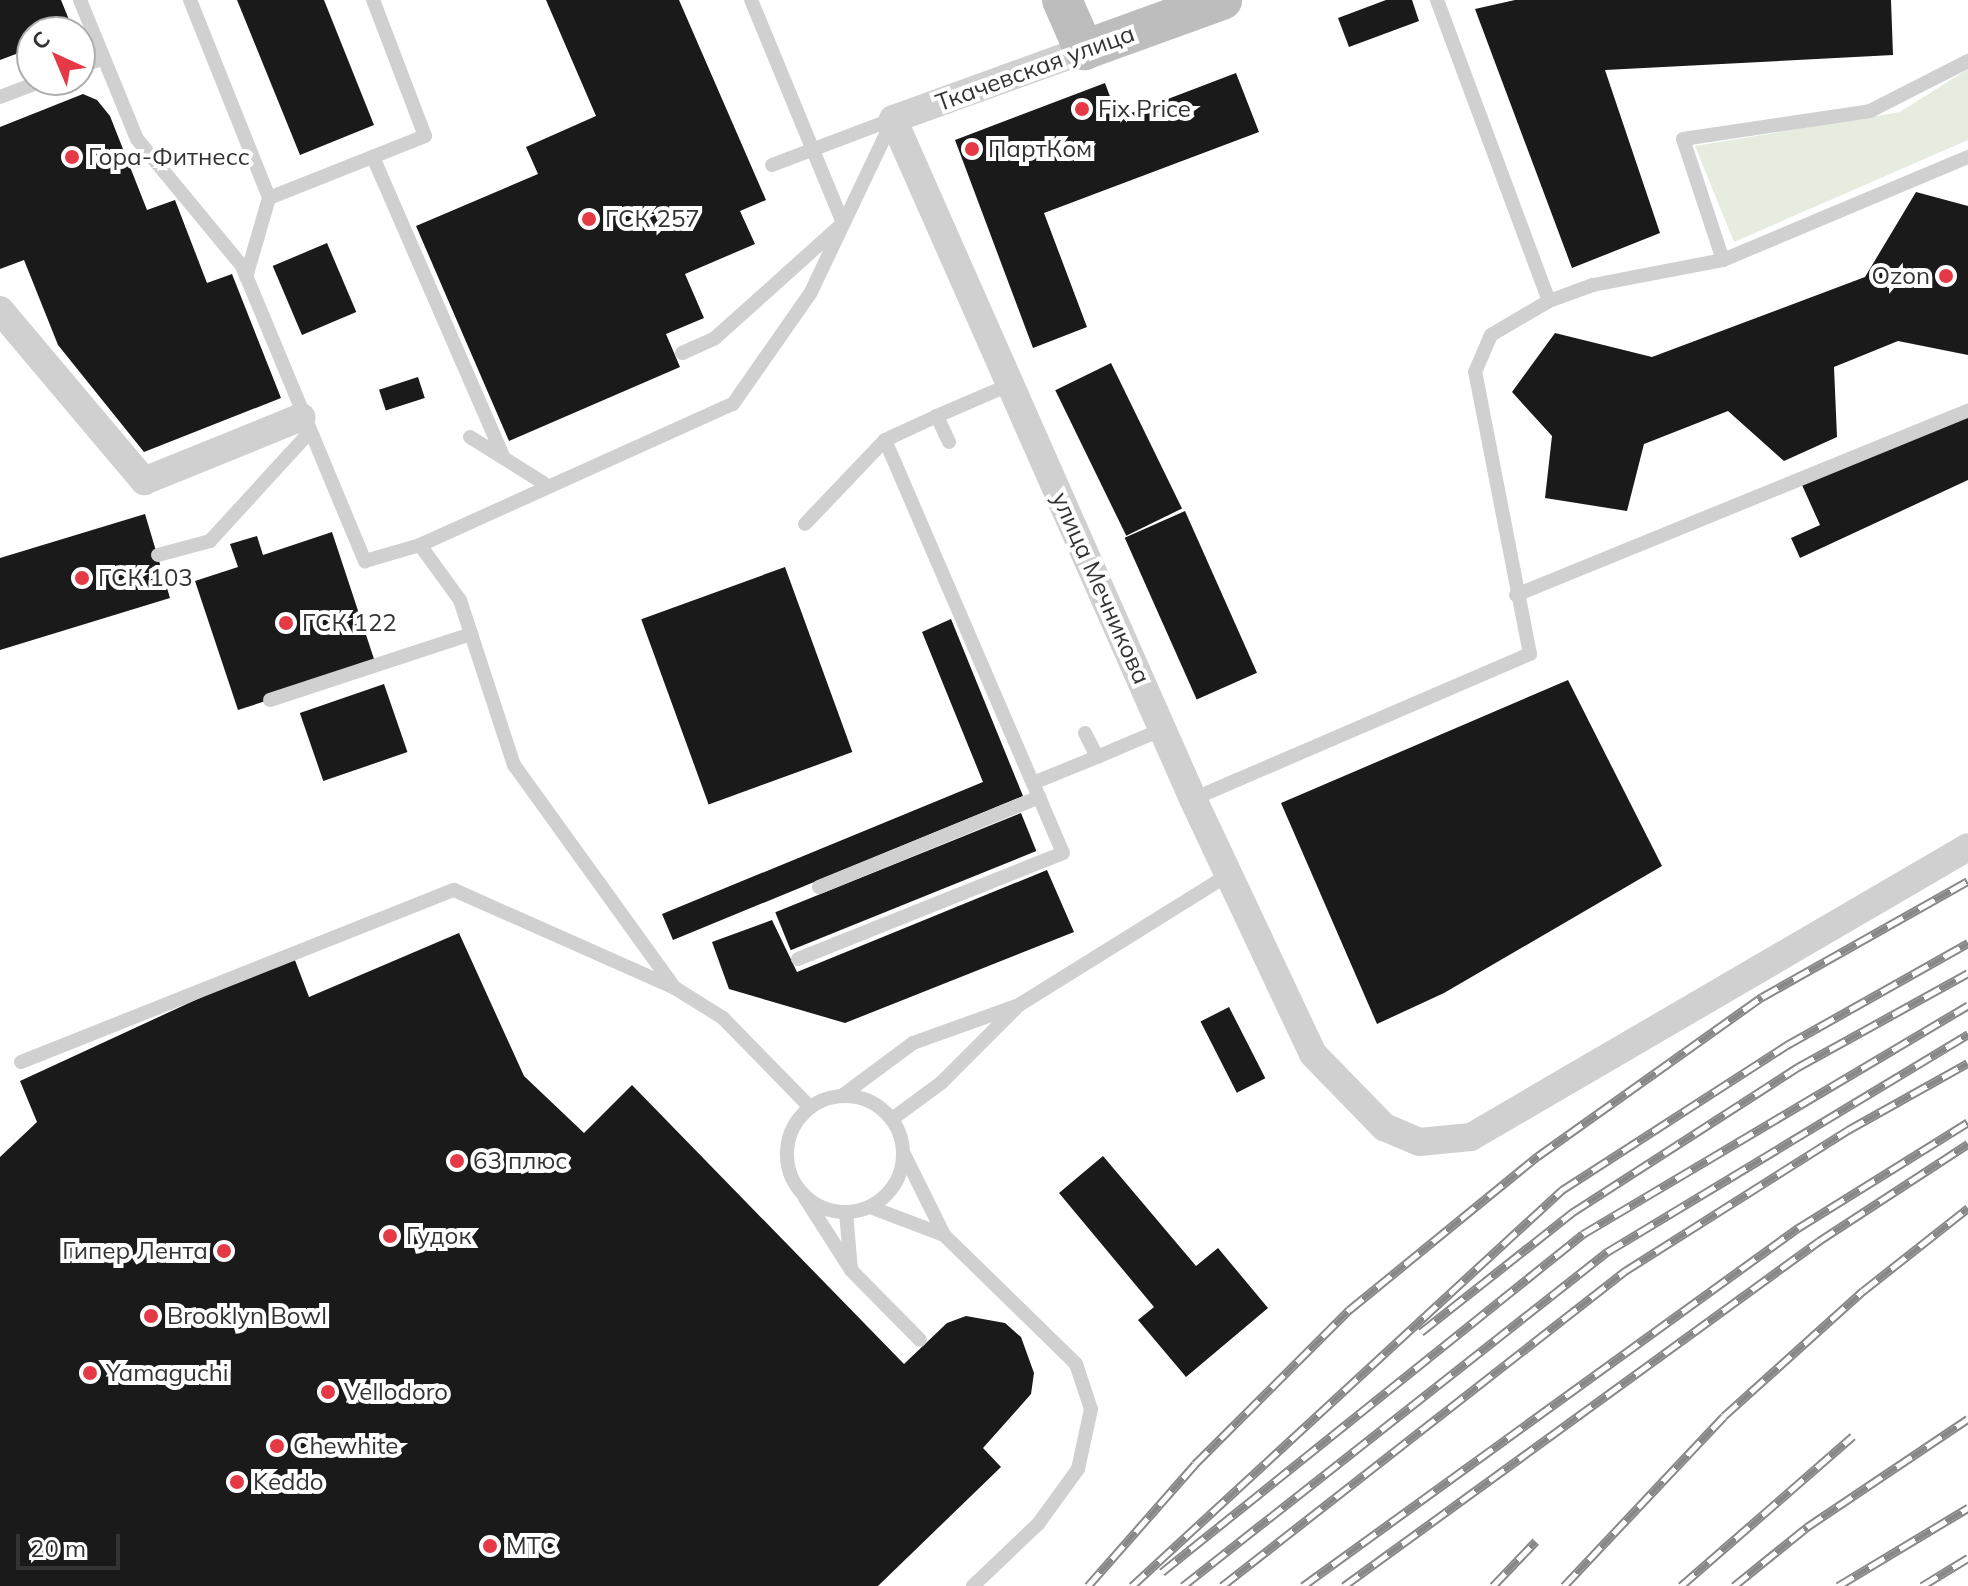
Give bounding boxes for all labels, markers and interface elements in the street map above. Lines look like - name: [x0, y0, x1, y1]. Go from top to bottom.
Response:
- north arrow: [16, 16, 96, 96]
- street label: Ткачевская улица: [932, 19, 1138, 117]
- text: С: [26, 25, 56, 55]
- place label: Fix Price: [1098, 95, 1191, 123]
- marker: Fix Price: [1073, 100, 1091, 118]
- place label: ПартКом: [988, 135, 1092, 163]
- marker: ПартКом: [963, 140, 981, 158]
- place label: Гора-Фитнесс: [88, 143, 250, 171]
- marker: Гора-Фитнесс: [63, 148, 81, 166]
- place label: ГСК 257: [605, 205, 700, 233]
- marker: ГСК 257: [580, 210, 598, 228]
- place label: Ozon: [1871, 262, 1930, 290]
- marker: Ozon: [1937, 267, 1955, 285]
- street label: улица Мечникова: [1046, 488, 1156, 688]
- place label: ГСК 103: [98, 564, 193, 592]
- marker: ГСК 103: [73, 569, 91, 587]
- place label: ГСК 122: [302, 609, 397, 637]
- marker: ГСК 122: [277, 614, 295, 632]
- place label: 63 плюс: [473, 1147, 567, 1175]
- marker: 63 плюс: [448, 1152, 466, 1170]
- place label: Гудок: [406, 1222, 471, 1250]
- marker: Гудок: [381, 1227, 399, 1245]
- place label: Гипер Лента: [62, 1237, 208, 1265]
- marker: Гипер Лента: [215, 1242, 233, 1260]
- place label: Brooklyn Bowl: [167, 1302, 327, 1330]
- marker: Brooklyn Bowl: [142, 1307, 160, 1325]
- place label: Yamaguchi: [106, 1359, 229, 1387]
- marker: Yamaguchi: [81, 1364, 99, 1382]
- place label: Vellodoro: [344, 1378, 448, 1406]
- marker: Vellodoro: [319, 1383, 337, 1401]
- place label: Chewhite: [293, 1432, 398, 1460]
- marker: Chewhite: [268, 1437, 286, 1455]
- place label: Keddo: [253, 1468, 324, 1496]
- marker: Keddo: [228, 1473, 246, 1491]
- scale bar: [20, 1518, 124, 1568]
- place label: МТС: [506, 1532, 557, 1560]
- text: 20 m: [30, 1533, 86, 1563]
- marker: МТС: [481, 1537, 499, 1555]

